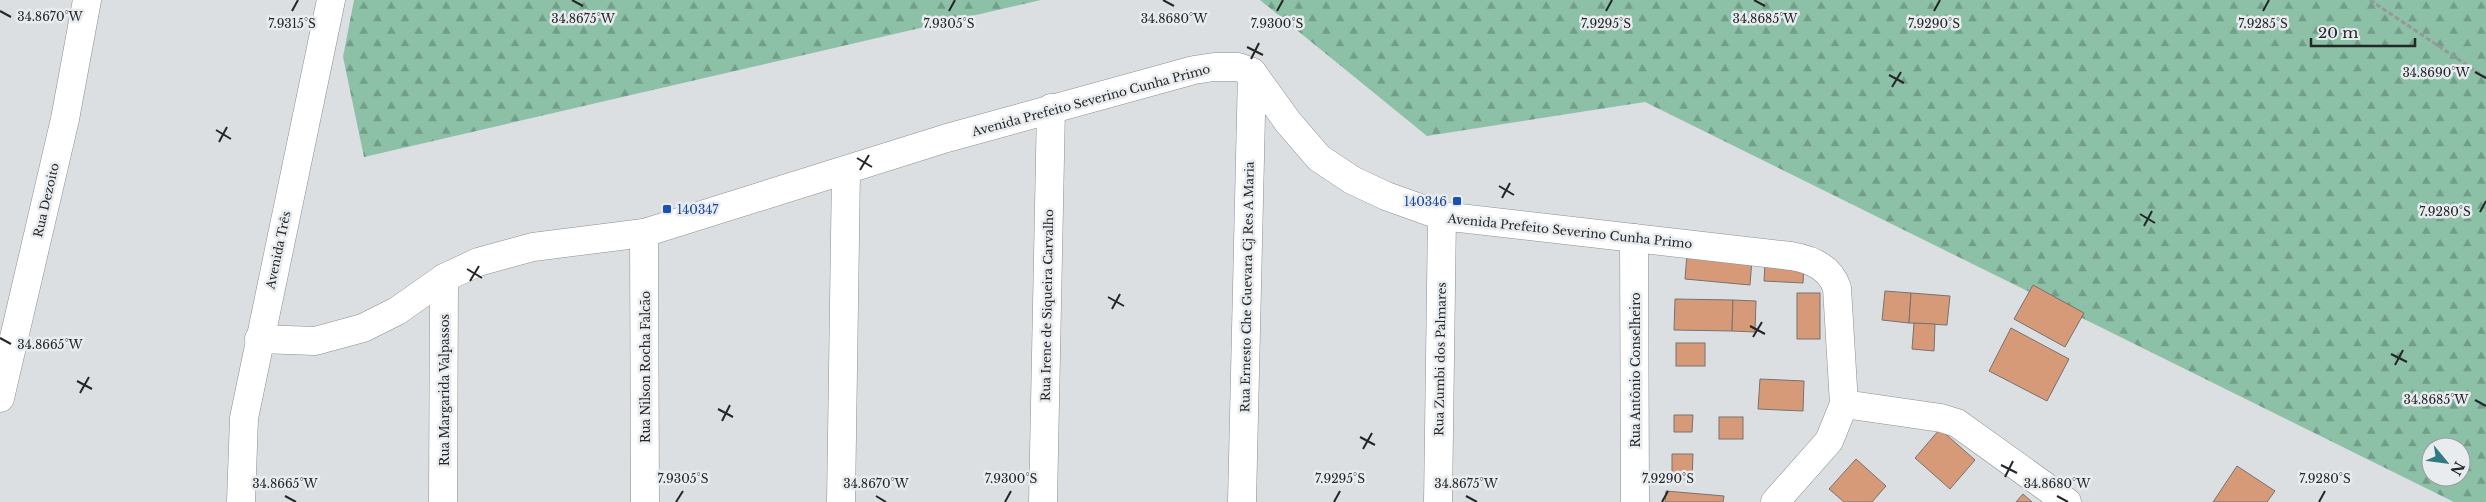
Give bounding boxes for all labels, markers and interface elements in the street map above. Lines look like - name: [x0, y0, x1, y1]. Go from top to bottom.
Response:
- text: 34.8670°W: [17, 9, 84, 24]
- text: 34.8675°W: [551, 11, 616, 26]
- text: 34.8680°W: [1141, 11, 1208, 26]
- text: 34.8685°W: [1733, 11, 1798, 26]
- scale bar: [2311, 15, 2415, 47]
- text: 7.9315°S: [268, 16, 316, 31]
- text: 7.9305°S: [924, 16, 975, 31]
- text: 7.9300°S: [1251, 16, 1304, 31]
- text: 7.9295°S: [1581, 16, 1631, 31]
- text: 7.9290°S: [1908, 16, 1960, 31]
- text: 7.9285°S: [2238, 16, 2288, 31]
- text: 20 m: [2318, 23, 2358, 42]
- street label: Avenida Prefeito Severino Cunha Primo: [969, 61, 1212, 139]
- text: 34.8690°W: [2402, 65, 2470, 80]
- street label: Rua Dezoito: [30, 161, 62, 239]
- street label: Rua Ernesto Che Guevara Cj Res A Maria: [1237, 161, 1257, 413]
- place label: 140346: [1404, 194, 1447, 209]
- marker: 140346: [1451, 195, 1463, 207]
- place label: 140347: [677, 202, 719, 217]
- marker: 140347: [661, 203, 673, 215]
- text: 7.9280°S: [2419, 204, 2471, 219]
- street label: Rua Irene de Siqueira Carvalho: [1038, 209, 1056, 401]
- street label: Avenida Três: [262, 210, 294, 291]
- street label: Avenida Prefeito Severino Cunha Primo: [1446, 211, 1693, 251]
- street label: Rua Zumbi dos Palmares: [1431, 282, 1449, 436]
- street label: Rua Nilson Rocha Falcão: [638, 291, 653, 443]
- street label: Rua Antônio Conselheiro: [1628, 292, 1643, 448]
- street label: Rua Margarida Valpassos: [437, 314, 452, 466]
- text: 34.8665°W: [17, 337, 84, 352]
- text: 34.8685°W: [2404, 392, 2469, 407]
- north arrow: [2421, 437, 2471, 487]
- text: N: [2446, 458, 2468, 478]
- text: 7.9305°S: [658, 471, 709, 486]
- text: 7.9300°S: [985, 471, 1038, 486]
- text: 7.9295°S: [1315, 471, 1365, 486]
- text: 7.9290°S: [1642, 471, 1694, 486]
- text: 7.9280°S: [2299, 471, 2351, 486]
- text: 34.8665°W: [252, 476, 319, 491]
- text: 34.8670°W: [843, 476, 910, 491]
- text: 34.8675°W: [1434, 476, 1499, 491]
- text: 34.8680°W: [2024, 476, 2091, 491]

